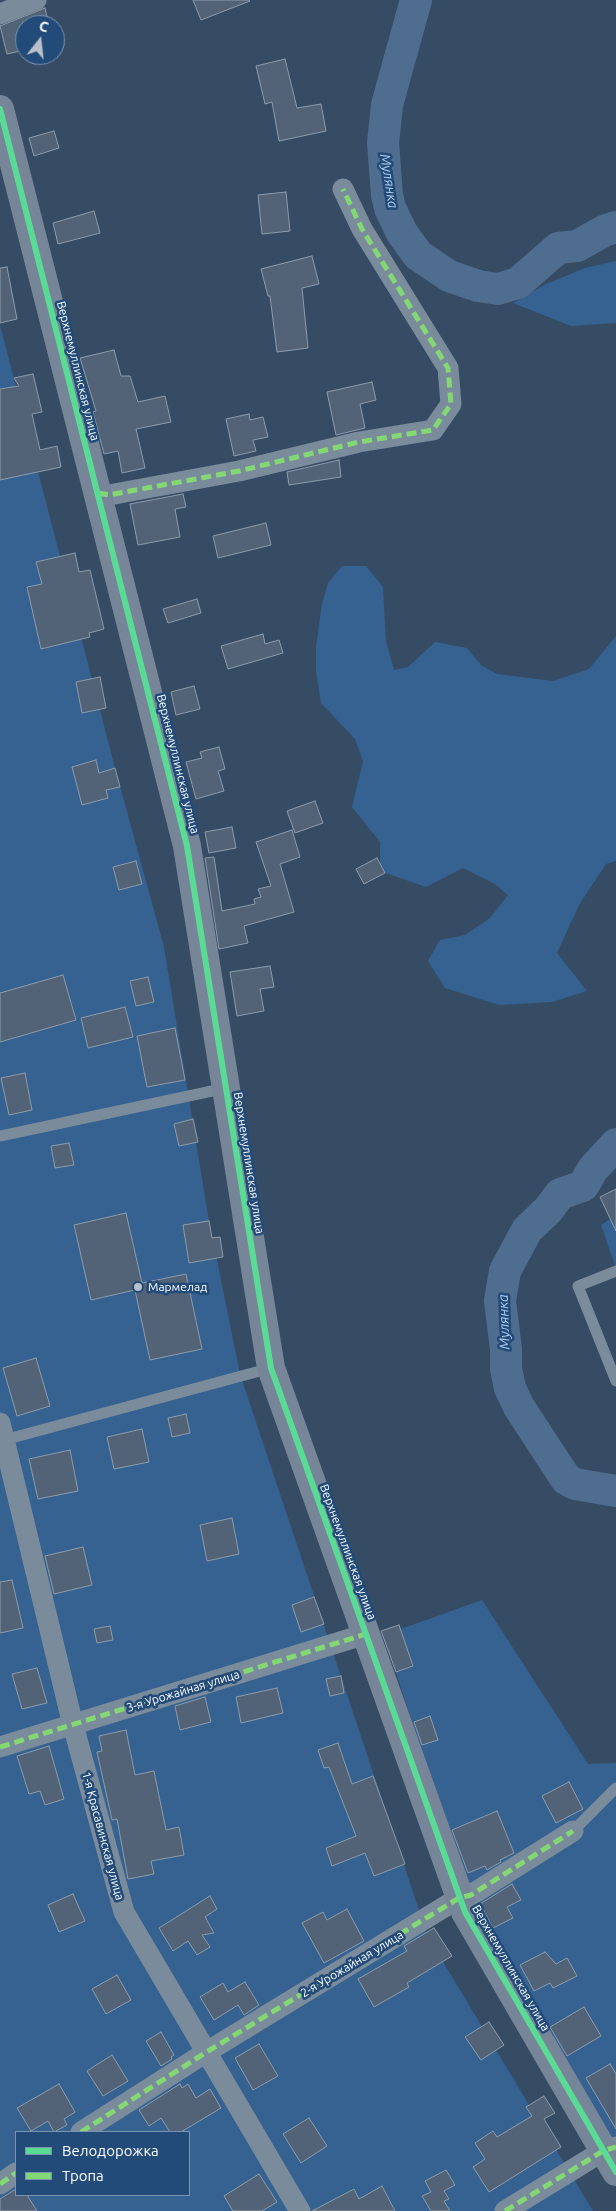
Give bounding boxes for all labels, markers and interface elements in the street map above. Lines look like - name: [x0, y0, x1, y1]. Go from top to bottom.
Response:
- north arrow: [15, 15, 65, 65]
- text: С: [37, 18, 50, 35]
- water label: Мулянка: [376, 152, 402, 210]
- street label: Верхнемуллинская улица: [54, 300, 102, 442]
- street label: Верхнемуллинская улица: [154, 693, 202, 835]
- street label: Верхнемуллинская улица: [231, 1091, 267, 1235]
- place label: Мармелад: [148, 1280, 207, 1294]
- marker: Мармелад: [132, 1281, 144, 1293]
- water label: Мулянка: [495, 1294, 513, 1350]
- street label: Верхнемуллинская улица: [317, 1482, 379, 1622]
- street label: 3-я Урожайная улица: [125, 1667, 241, 1715]
- street label: 1-я Красавинская улица: [79, 1770, 127, 1902]
- street label: Верхнемуллинская улица: [469, 1902, 553, 2034]
- street label: 2-я Урожайная улица: [298, 1928, 406, 2000]
- legend: [15, 2131, 190, 2196]
- text: Велодорожка: [62, 2142, 159, 2159]
- text: Тропа: [62, 2167, 104, 2184]

